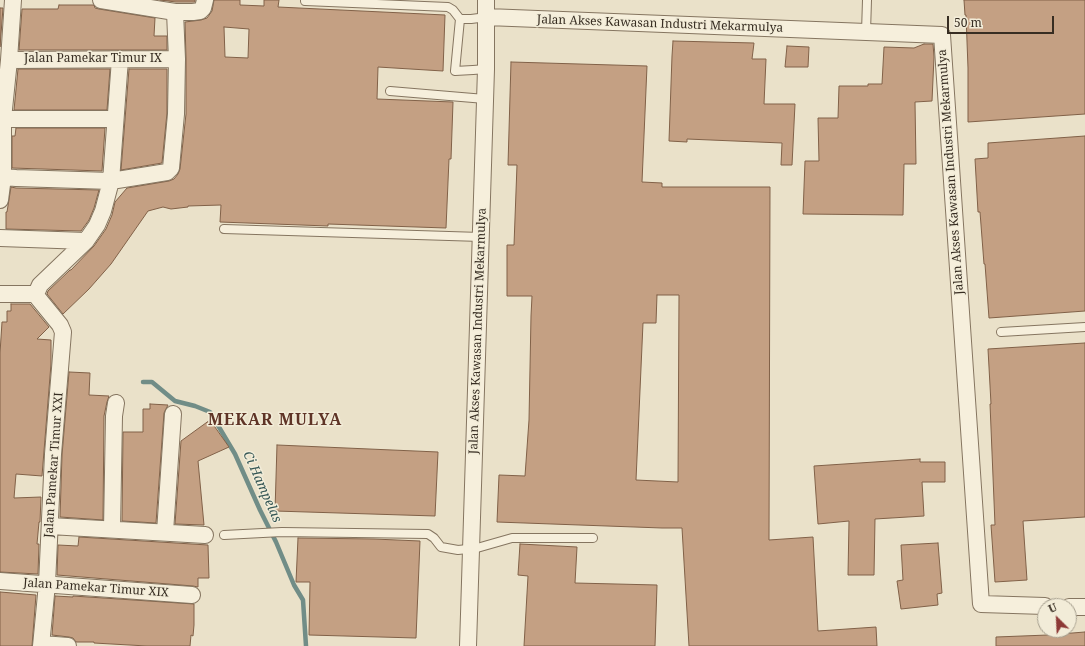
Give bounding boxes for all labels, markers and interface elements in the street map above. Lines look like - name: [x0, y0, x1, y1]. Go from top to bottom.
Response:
- scale bar: [949, 8, 1056, 34]
- street label: Jalan Akses Kawasan Industri Mekarmulya: [537, 13, 783, 35]
- text: 50 m: [954, 14, 982, 31]
- street label: Jalan Akses Kawasan Industri Mekarmulya: [935, 49, 967, 295]
- street label: Jalan Pamekar Timur IX: [24, 52, 162, 66]
- street label: Jalan Akses Kawasan Industri Mekarmulya: [467, 208, 489, 454]
- street label: Jalan Pamekar Timur XXI: [42, 392, 66, 538]
- district label: MEKAR MULYA: [208, 410, 342, 430]
- water label: Ci Hampelas: [239, 449, 285, 525]
- street label: Jalan Pamekar Timur XIX: [23, 576, 169, 600]
- north arrow: [1037, 598, 1077, 638]
- text: U: [1046, 599, 1059, 616]

